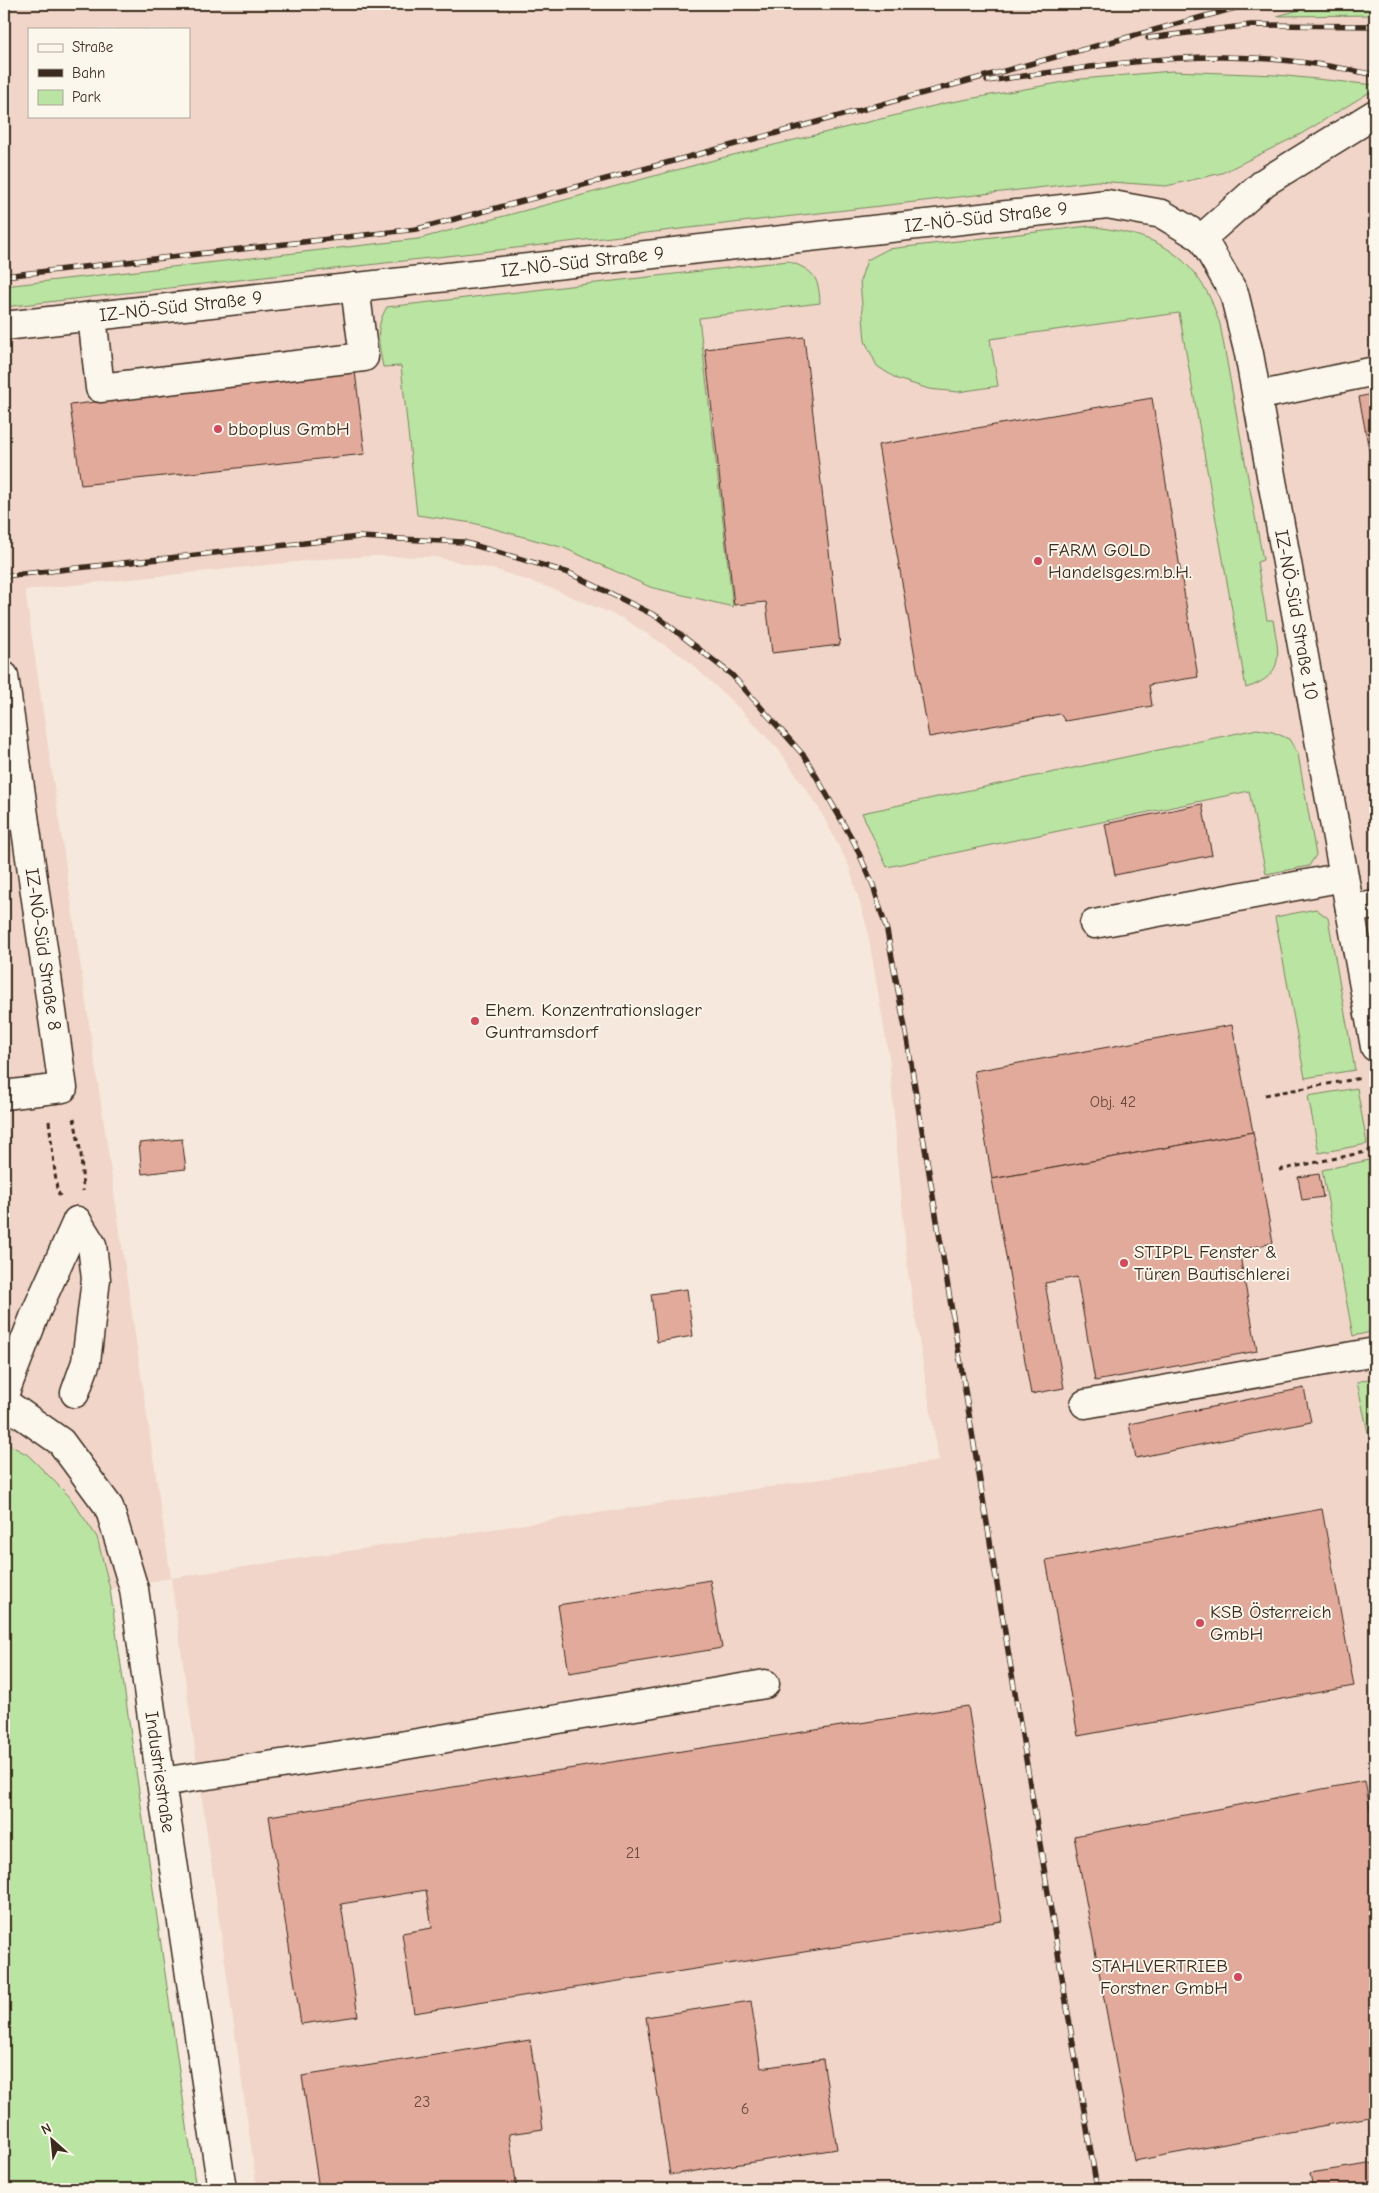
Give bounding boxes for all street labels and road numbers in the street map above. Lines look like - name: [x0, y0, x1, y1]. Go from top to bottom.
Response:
- street label: IZ-NÖ-Süd Straße 9: [903, 197, 1069, 237]
- street label: IZ-NÖ-Süd Straße 9: [500, 242, 665, 282]
- street label: IZ-NÖ-Süd Straße 9: [98, 286, 264, 326]
- street label: IZ-NÖ-Süd Straße 10: [1270, 528, 1323, 702]
- street label: IZ-NÖ-Süd Straße 8: [21, 867, 66, 1032]
- street label: Industriestraße: [140, 1710, 179, 1834]

